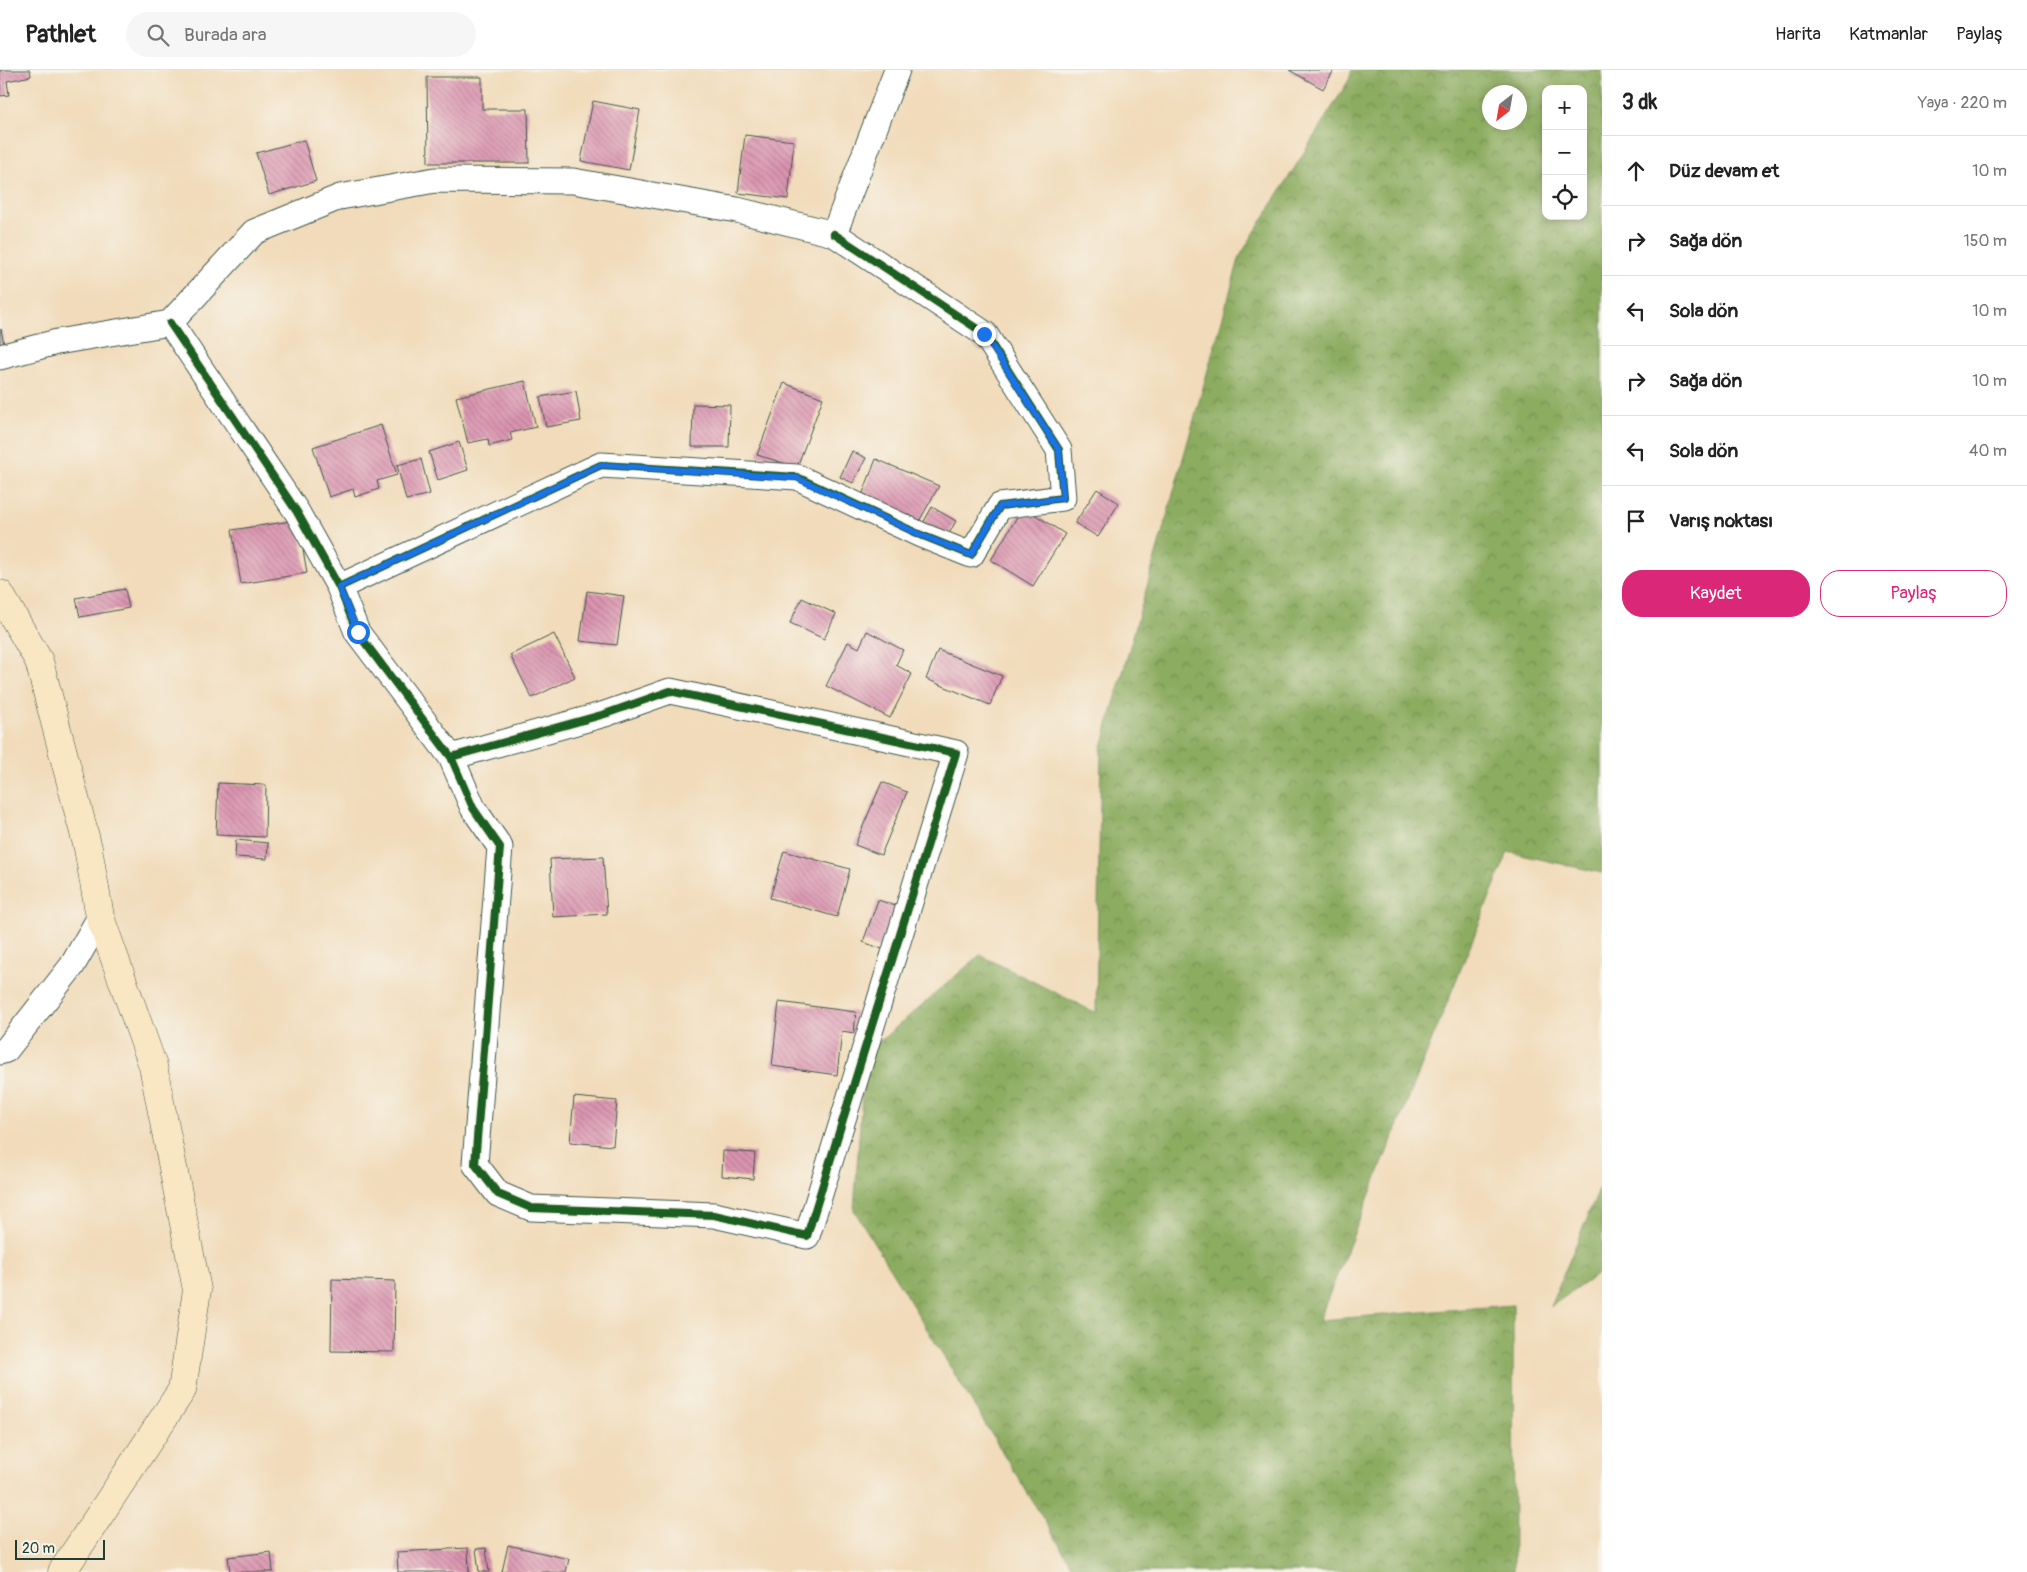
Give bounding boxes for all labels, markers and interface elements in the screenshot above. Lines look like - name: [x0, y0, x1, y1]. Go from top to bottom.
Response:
- search box: [126, 12, 476, 57]
- text: Pathlet: [25, 20, 96, 49]
- icon: search: [144, 21, 172, 49]
- text: Burada ara: [184, 23, 267, 47]
- text: Harita: [1775, 23, 1821, 46]
- text: Katmanlar: [1849, 23, 1928, 46]
- text: Paylaş: [1956, 23, 2002, 46]
- north arrow: [1482, 85, 1527, 130]
- map controls: [1542, 85, 1587, 220]
- button: +: [1542, 85, 1587, 130]
- text: 3 dk: [1622, 89, 1657, 116]
- text: Yaya · 220 m: [1918, 93, 2007, 113]
- button: −: [1542, 130, 1587, 175]
- icon: ahead: [1622, 157, 1650, 185]
- text: Düz devam et: [1669, 159, 1779, 183]
- text: 10 m: [1972, 161, 2007, 181]
- button: locate: [1542, 175, 1587, 220]
- icon: right: [1622, 227, 1650, 255]
- text: Sağa dön: [1669, 229, 1742, 253]
- text: 150 m: [1963, 231, 2007, 251]
- icon: left: [1622, 297, 1650, 325]
- text: Sola dön: [1669, 299, 1738, 323]
- text: 10 m: [1972, 301, 2007, 321]
- route end: [973, 323, 996, 346]
- icon: right: [1622, 367, 1650, 395]
- text: Sağa dön: [1669, 369, 1742, 393]
- text: 10 m: [1972, 371, 2007, 391]
- icon: left: [1622, 437, 1650, 465]
- text: Sola dön: [1669, 439, 1738, 463]
- text: 40 m: [1969, 441, 2007, 461]
- icon: arrive: [1622, 507, 1650, 535]
- text: Varış noktası: [1669, 509, 1773, 533]
- button: Kaydet: [1622, 570, 1810, 617]
- button: Paylaş: [1820, 570, 2007, 617]
- route start: [347, 621, 370, 644]
- scale bar: [15, 1537, 105, 1560]
- text: 20 m: [22, 1540, 55, 1557]

